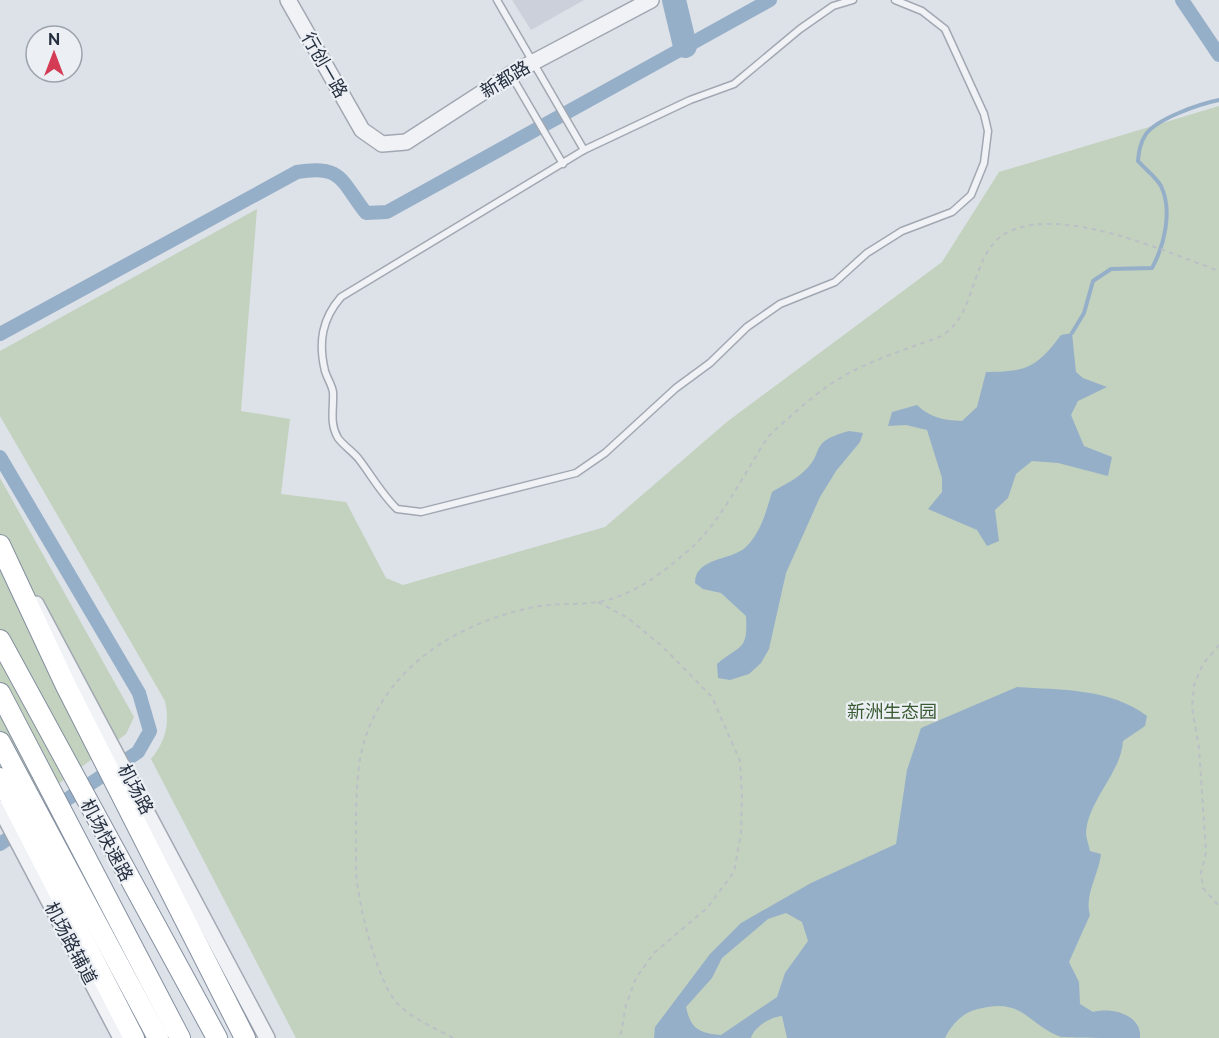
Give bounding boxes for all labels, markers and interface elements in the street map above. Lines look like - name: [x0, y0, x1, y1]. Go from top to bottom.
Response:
- north arrow: [24, 24, 84, 84]
- street label: 行创一路: [298, 29, 352, 101]
- text: N: [48, 30, 60, 49]
- street label: 新都路: [476, 56, 534, 102]
- park label: 新洲生态园: [847, 701, 937, 722]
- street label: 机场路: [114, 760, 158, 818]
- street label: 机场快速路: [77, 795, 137, 885]
- street label: 机场路辅道: [41, 898, 101, 988]

